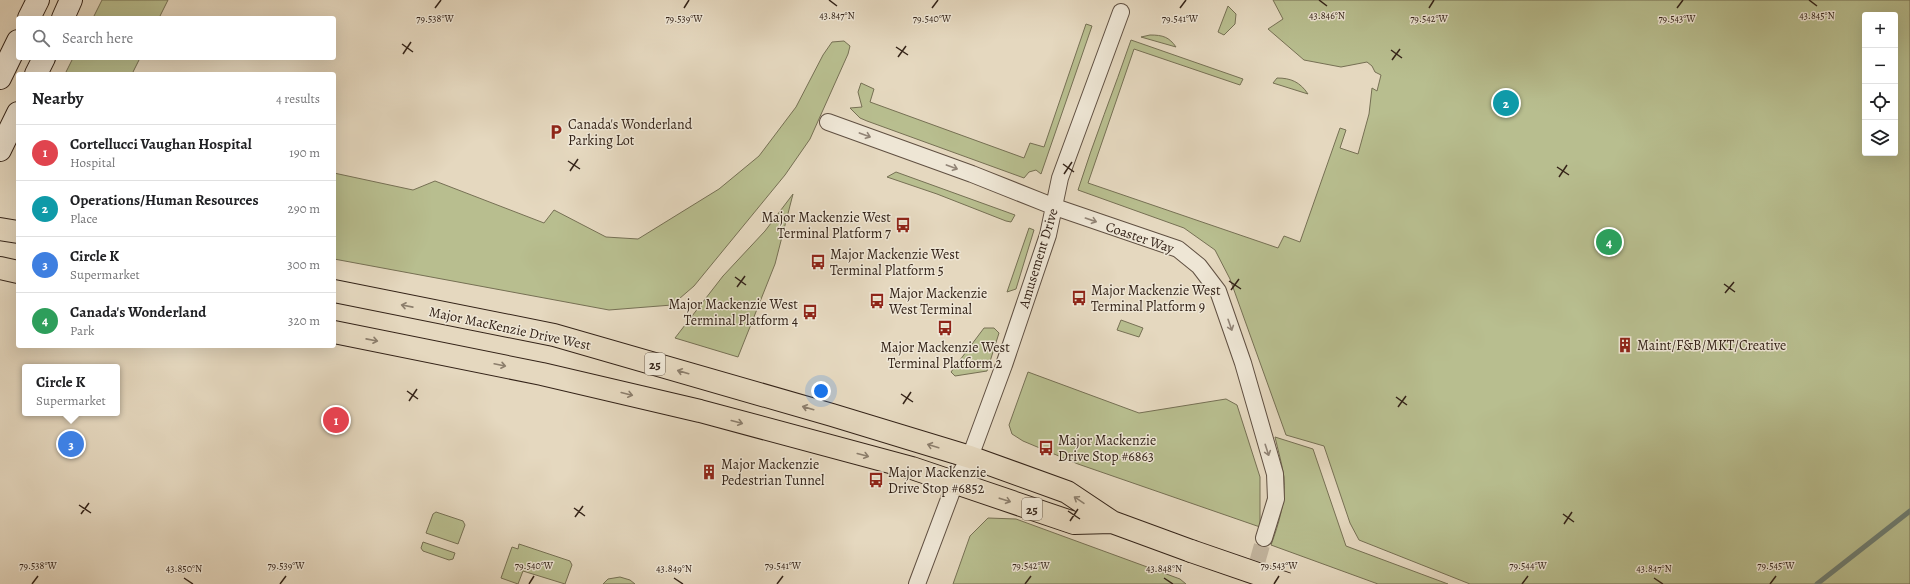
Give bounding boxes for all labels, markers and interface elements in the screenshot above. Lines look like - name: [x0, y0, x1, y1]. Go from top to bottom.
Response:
- text: 43.847°N: [819, 9, 855, 22]
- text: 43.846°N: [1309, 9, 1345, 22]
- text: 43.845°N: [1799, 9, 1835, 22]
- text: 79.538°W: [416, 12, 454, 25]
- text: 79.539°W: [665, 12, 703, 25]
- text: 79.540°W: [913, 12, 952, 25]
- text: 79.541°W: [1162, 12, 1199, 25]
- text: 79.542°W: [1410, 12, 1449, 25]
- text: 79.543°W: [1658, 12, 1696, 25]
- map controls: [1862, 12, 1898, 156]
- button: +: [1862, 12, 1898, 48]
- search box: [16, 16, 336, 60]
- icon: search: [30, 27, 52, 49]
- text: Search here: [62, 28, 133, 48]
- button: −: [1862, 48, 1898, 84]
- button: locate: [1862, 84, 1898, 120]
- text: Nearby: [32, 87, 83, 110]
- pin: 2: [1493, 88, 1519, 118]
- text: 4 results: [276, 90, 320, 107]
- place label: Canada's Wonderland Parking Lot: [568, 115, 693, 150]
- button: layers: [1862, 120, 1898, 156]
- parking icon: Canada's Wonderland Parking Lot: [547, 123, 565, 141]
- one-way arrow: [859, 132, 871, 140]
- text: Cortellucci Vaughan Hospital: [70, 134, 252, 154]
- text: 1: [43, 144, 47, 161]
- text: 190 m: [289, 144, 320, 161]
- text: Hospital: [70, 154, 115, 171]
- one-way arrow: [945, 164, 958, 171]
- text: Operations/Human Resources: [70, 190, 259, 210]
- text: 2: [42, 200, 48, 217]
- text: 290 m: [288, 200, 320, 217]
- street label: Amusement Drive: [1014, 206, 1063, 311]
- place label: Major Mackenzie West Terminal Platform 7: [761, 208, 891, 243]
- text: Place: [70, 210, 98, 227]
- bus stop icon: Major Mackenzie West Terminal Platform 7: [894, 216, 912, 234]
- one-way arrow: [1085, 217, 1098, 224]
- street label: Coaster Way: [1103, 217, 1177, 258]
- pin: 4: [1596, 227, 1622, 257]
- place label: Major Mackenzie West Terminal Platform 5: [830, 245, 960, 280]
- text: Circle K: [70, 246, 119, 266]
- bus stop icon: Major Mackenzie West Terminal Platform 5: [809, 253, 827, 271]
- text: 3: [42, 256, 48, 273]
- text: 300 m: [287, 256, 320, 273]
- text: Supermarket: [70, 266, 140, 283]
- place label: Major Mackenzie West Terminal Platform 9: [1091, 281, 1221, 316]
- place label: Major Mackenzie West Terminal: [888, 284, 987, 319]
- bus stop icon: Major Mackenzie West Terminal Platform 9: [1070, 289, 1088, 307]
- bus stop icon: Major Mackenzie West Terminal: [868, 292, 886, 310]
- place label: Major Mackenzie West Terminal Platform 4: [668, 295, 798, 330]
- one-way arrow: [401, 301, 414, 309]
- text: Canada's Wonderland: [70, 302, 206, 322]
- street label: Major MacKenzie Drive West: [427, 302, 593, 355]
- bus stop icon: Major Mackenzie West Terminal Platform 4: [801, 303, 819, 321]
- text: 4: [42, 312, 48, 329]
- text: 320 m: [288, 312, 320, 329]
- one-way arrow: [1227, 318, 1234, 331]
- bus stop icon: Major Mackenzie West Terminal Platform 2: [936, 319, 954, 337]
- text: Park: [70, 322, 94, 339]
- one-way arrow: [365, 336, 378, 344]
- building icon: Maint/F&B/MKT/Creative: [1616, 336, 1634, 354]
- place label: Maint/F&B/MKT/Creative: [1637, 336, 1786, 355]
- place label: Major Mackenzie West Terminal Platform 2: [880, 338, 1010, 373]
- road number: 25: [645, 353, 665, 375]
- one-way arrow: [493, 362, 506, 370]
- popup: [22, 364, 120, 416]
- one-way arrow: [677, 368, 690, 375]
- text: Circle K: [36, 372, 85, 392]
- your location: [811, 381, 831, 401]
- one-way arrow: [620, 390, 633, 398]
- text: Supermarket: [36, 392, 106, 409]
- one-way arrow: [802, 404, 815, 411]
- pin: 1: [323, 405, 349, 435]
- one-way arrow: [731, 418, 744, 426]
- pin: 3: [58, 429, 84, 459]
- place label: Major Mackenzie Drive Stop #6863: [1058, 431, 1156, 466]
- bus stop icon: Major Mackenzie Drive Stop #6863: [1037, 439, 1055, 457]
- one-way arrow: [926, 442, 939, 449]
- one-way arrow: [1264, 443, 1271, 456]
- one-way arrow: [856, 452, 869, 460]
- place label: Major Mackenzie Pedestrian Tunnel: [721, 455, 825, 490]
- building icon: Major Mackenzie Pedestrian Tunnel: [700, 463, 718, 481]
- place label: Major Mackenzie Drive Stop #6852: [888, 463, 986, 498]
- bus stop icon: Major Mackenzie Drive Stop #6852: [867, 471, 885, 489]
- one-way arrow: [999, 496, 1011, 504]
- one-way arrow: [1073, 496, 1085, 504]
- road number: 25: [1022, 498, 1042, 520]
- text: 79.538°W: [19, 559, 57, 572]
- text: 79.539°W: [267, 559, 305, 572]
- text: 79.540°W: [515, 559, 554, 572]
- text: 79.541°W: [765, 559, 802, 572]
- text: 79.542°W: [1012, 559, 1051, 572]
- text: 79.543°W: [1260, 559, 1298, 572]
- text: 79.544°W: [1509, 559, 1547, 572]
- text: 79.545°W: [1757, 559, 1795, 572]
- text: 43.850°N: [166, 562, 202, 575]
- text: 43.849°N: [656, 562, 692, 575]
- text: 43.848°N: [1146, 562, 1182, 575]
- text: 43.847°N: [1636, 562, 1672, 575]

